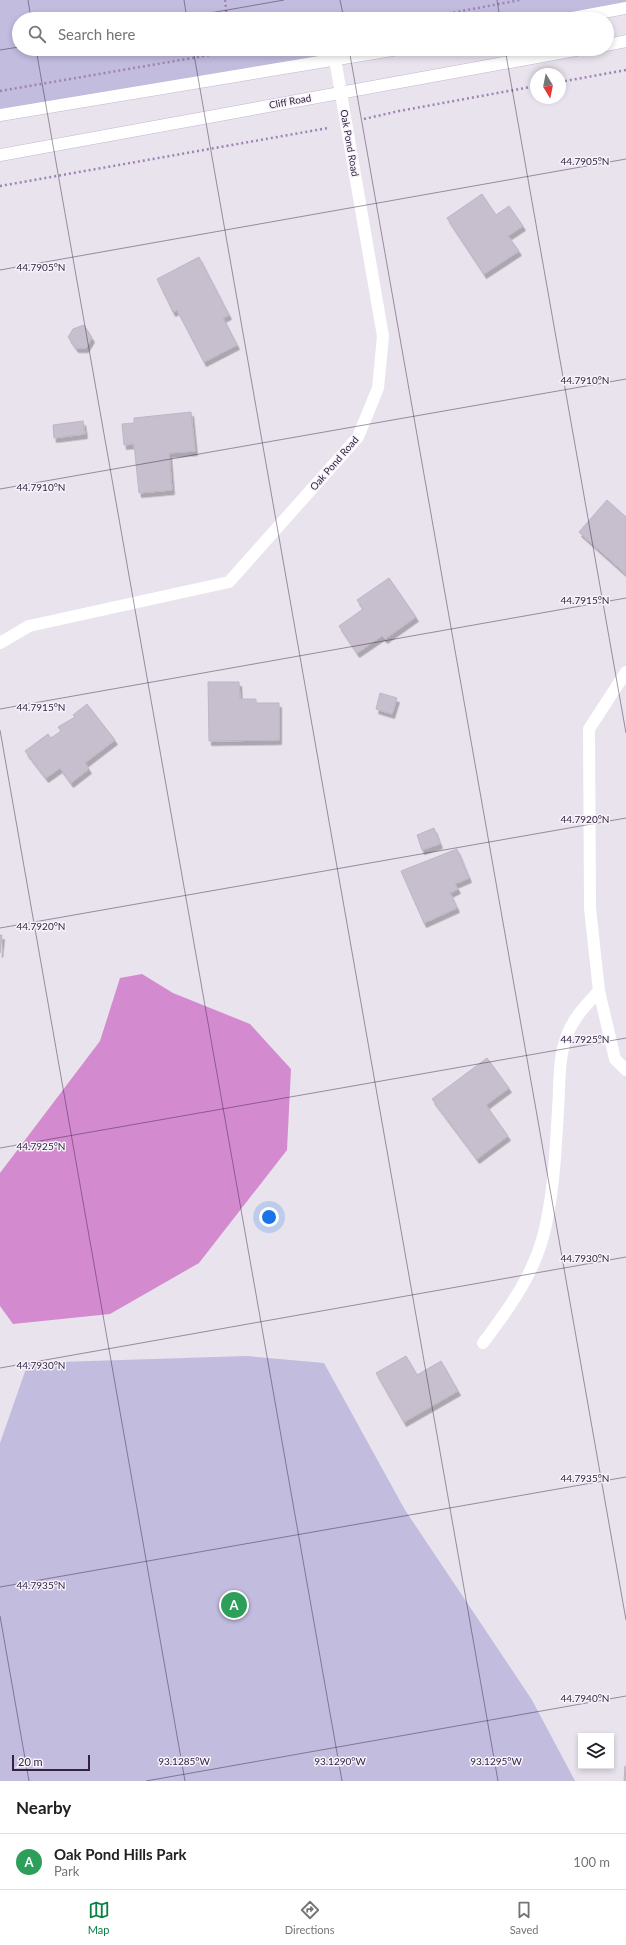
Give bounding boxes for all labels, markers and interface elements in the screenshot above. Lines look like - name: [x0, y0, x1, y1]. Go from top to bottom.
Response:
- search box: [12, 12, 614, 56]
- icon: search: [26, 23, 48, 45]
- text: Search here: [58, 25, 135, 43]
- north arrow: [530, 68, 566, 104]
- street label: Cliff Road: [268, 91, 312, 111]
- street label: Oak Pond Road: [338, 109, 362, 177]
- text: 44.7905°N: [561, 155, 609, 167]
- text: 44.7905°N: [17, 261, 65, 273]
- text: 44.7910°N: [561, 374, 609, 386]
- street label: Oak Pond Road: [307, 433, 361, 493]
- text: 44.7910°N: [17, 481, 65, 493]
- text: 44.7915°N: [561, 594, 609, 606]
- text: 44.7915°N: [17, 701, 65, 713]
- text: 44.7920°N: [561, 813, 609, 825]
- text: 44.7920°N: [17, 920, 65, 932]
- text: 44.7925°N: [561, 1033, 609, 1045]
- text: 44.7925°N: [17, 1140, 65, 1152]
- your location: [259, 1207, 279, 1227]
- text: 44.7930°N: [561, 1252, 609, 1264]
- text: 44.7930°N: [17, 1359, 65, 1371]
- text: 44.7935°N: [561, 1472, 609, 1484]
- text: 44.7935°N: [17, 1579, 65, 1591]
- pin: A: [221, 1590, 247, 1620]
- text: 44.7940°N: [561, 1692, 609, 1704]
- map controls: [578, 1733, 614, 1769]
- button: layers: [578, 1733, 614, 1769]
- scale bar: [12, 1753, 90, 1772]
- text: 20 m: [18, 1755, 43, 1768]
- text: 93.1285°W: [158, 1755, 210, 1767]
- text: 93.1290°W: [314, 1755, 366, 1767]
- text: 93.1295°W: [470, 1755, 522, 1767]
- text: Nearby: [16, 1797, 71, 1818]
- text: Oak Pond Hills Park: [54, 1845, 187, 1863]
- text: A: [24, 1854, 34, 1870]
- text: 100 m: [573, 1854, 610, 1870]
- text: Park: [54, 1863, 79, 1879]
- tab: Map: [88, 1899, 110, 1936]
- tab: Directions: [285, 1899, 334, 1936]
- tab: Saved: [510, 1899, 538, 1936]

